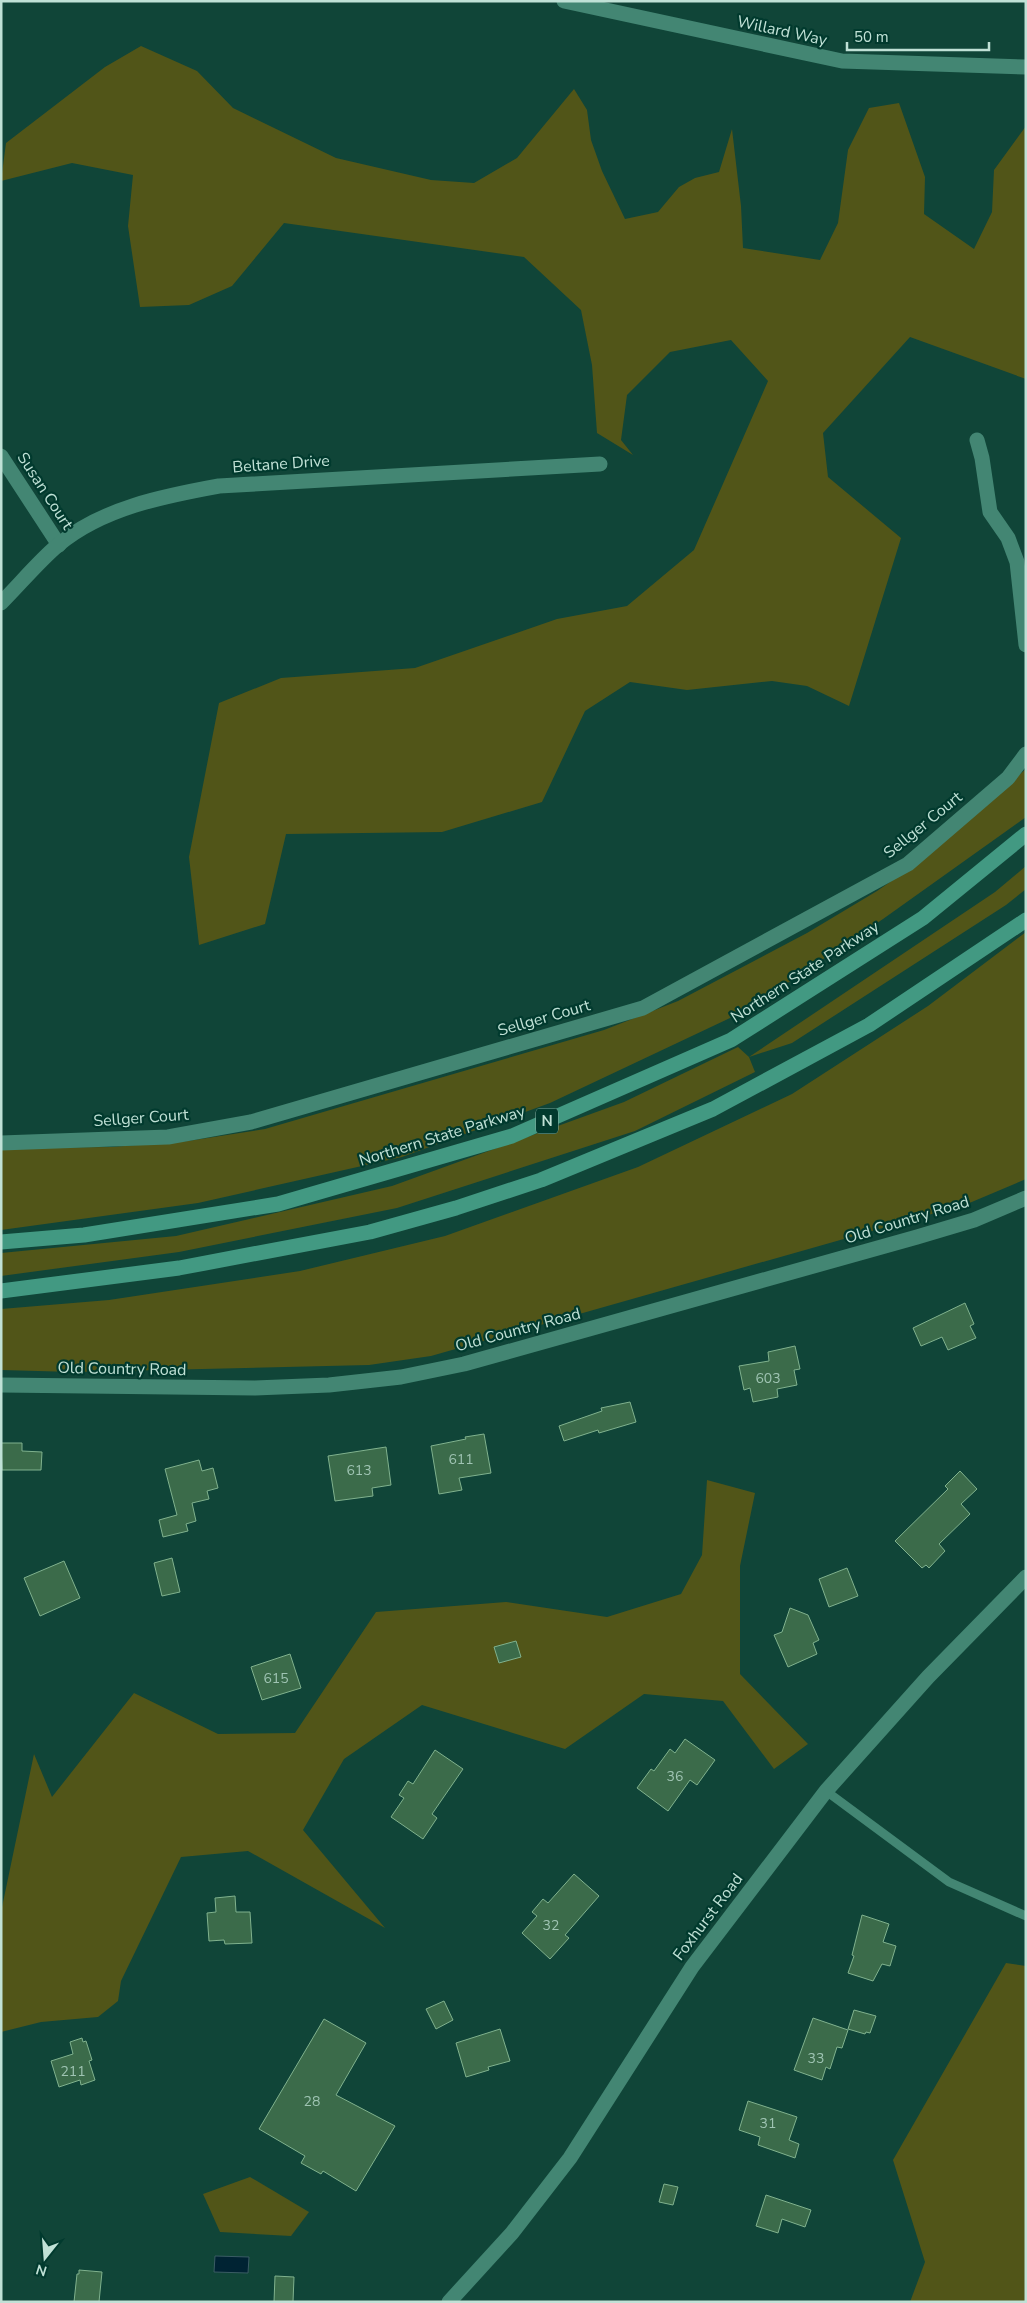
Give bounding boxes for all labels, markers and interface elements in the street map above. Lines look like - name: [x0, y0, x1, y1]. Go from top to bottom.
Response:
- street label: Willard Way: [735, 11, 830, 51]
- scale bar: [847, 20, 990, 52]
- text: 50 m: [854, 27, 889, 47]
- street label: Susan Court: [12, 448, 78, 534]
- street label: Beltane Drive: [232, 450, 330, 478]
- street label: Sellger Court: [879, 786, 967, 864]
- street label: Northern State Parkway: [727, 915, 884, 1028]
- street label: Sellger Court: [495, 994, 593, 1042]
- street label: Northern State Parkway: [356, 1100, 529, 1172]
- street label: Sellger Court: [93, 1104, 190, 1132]
- road number: N: [536, 1108, 558, 1134]
- street label: Old Country Road: [842, 1191, 972, 1249]
- street label: Old Country Road: [453, 1303, 583, 1357]
- street label: Old Country Road: [57, 1357, 187, 1381]
- house number: 603: [755, 1369, 781, 1388]
- house number: 611: [448, 1450, 474, 1469]
- house number: 613: [346, 1461, 372, 1480]
- house number: 615: [263, 1669, 289, 1688]
- house number: 36: [667, 1767, 683, 1786]
- street label: Foxhurst Road: [668, 1869, 748, 1965]
- house number: 32: [543, 1916, 559, 1935]
- house number: 33: [808, 2049, 824, 2068]
- house number: 211: [60, 2062, 86, 2081]
- house number: 28: [304, 2092, 320, 2111]
- house number: 31: [760, 2114, 776, 2133]
- north arrow: [20, 2233, 70, 2283]
- text: N: [34, 2259, 49, 2281]

